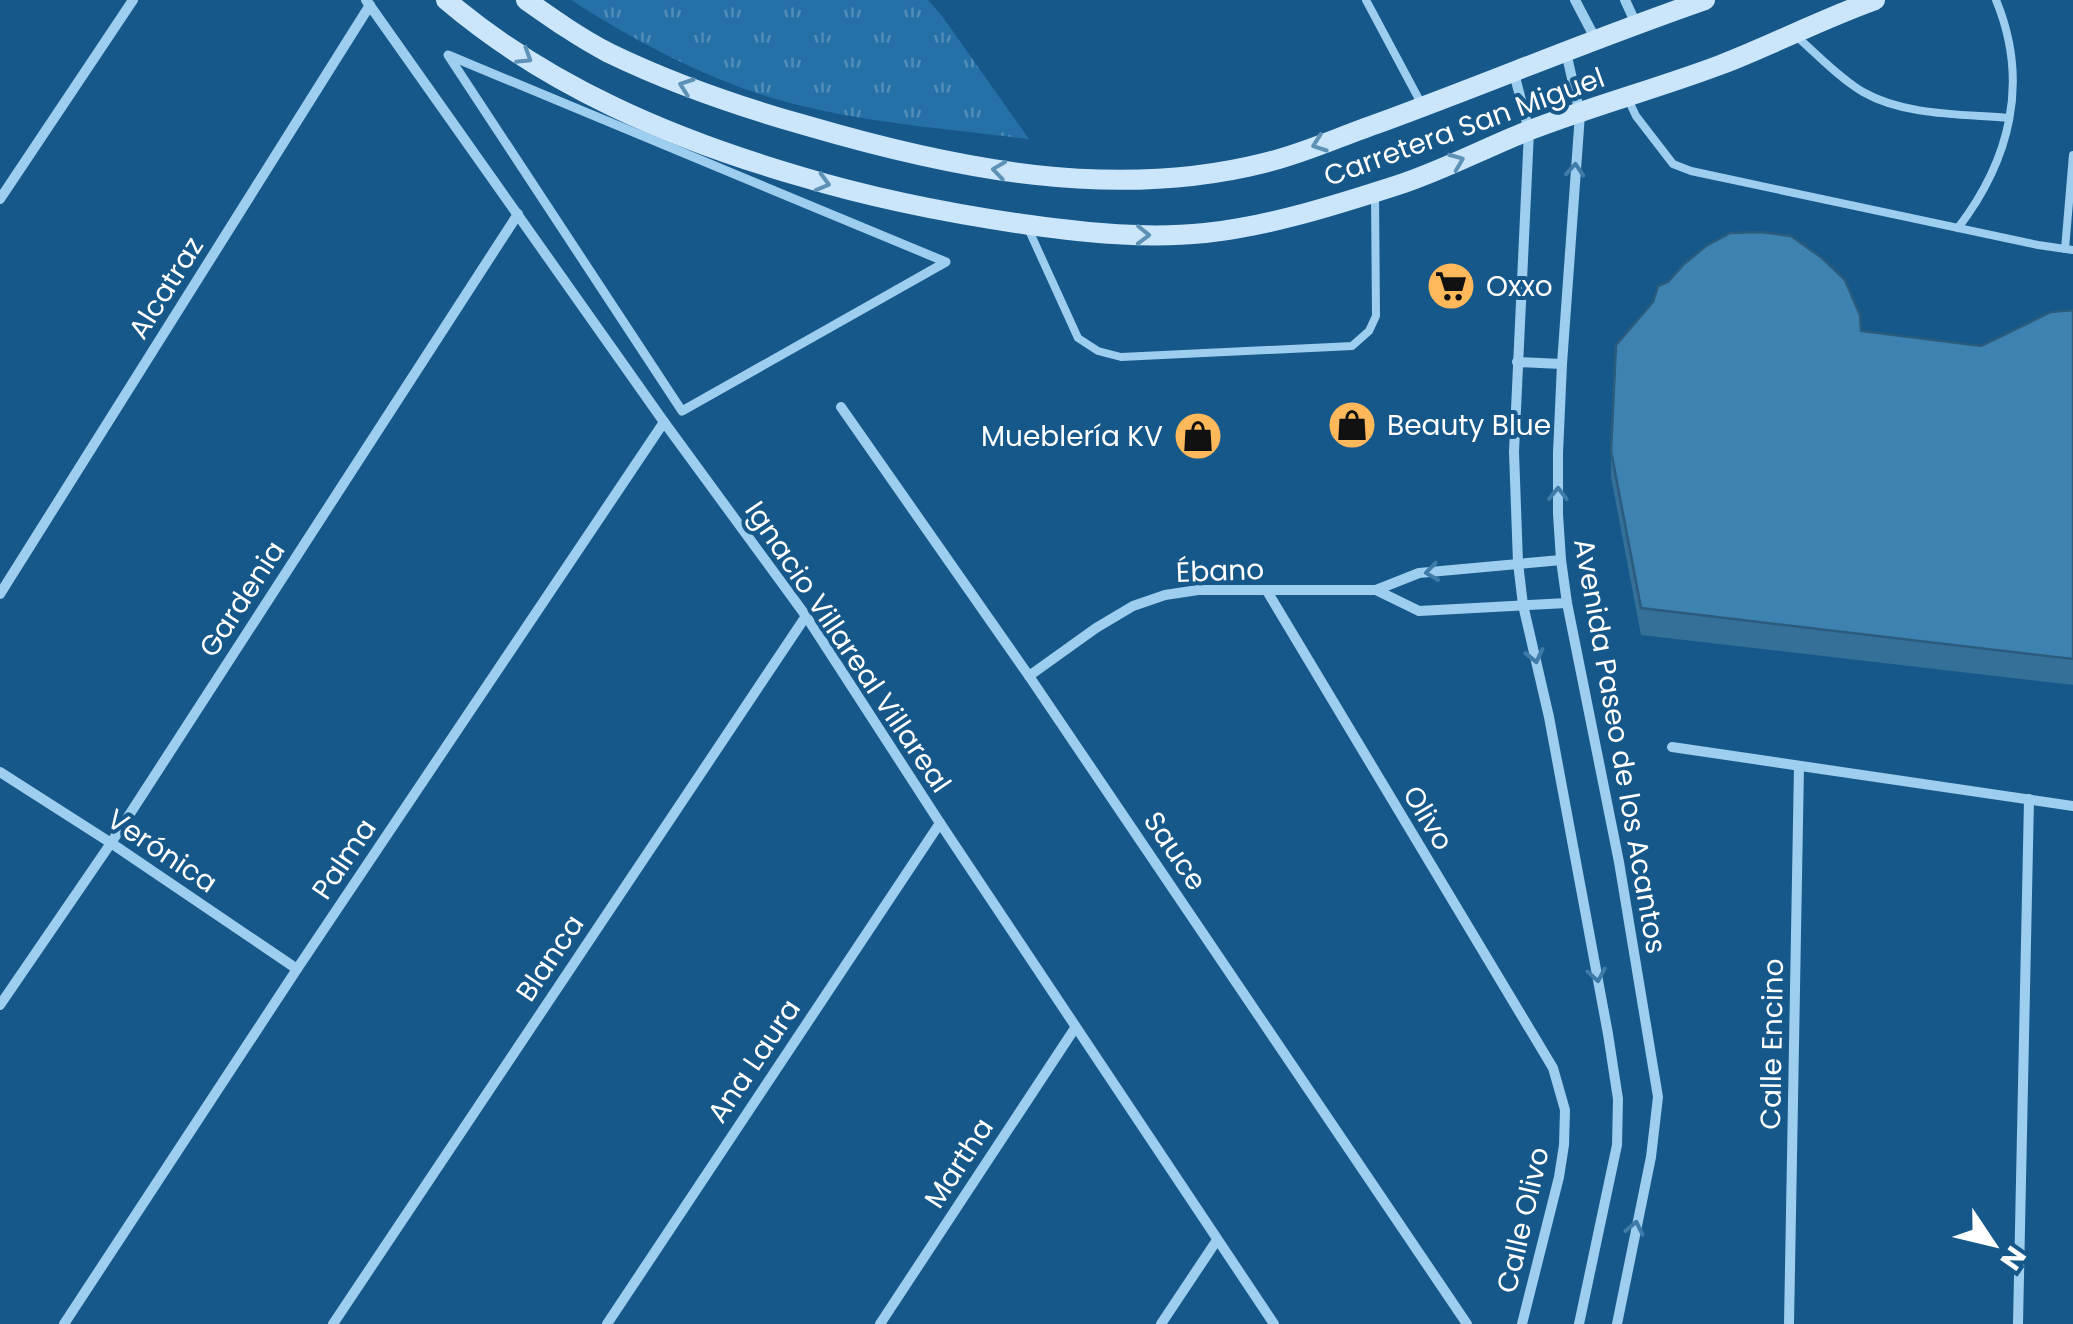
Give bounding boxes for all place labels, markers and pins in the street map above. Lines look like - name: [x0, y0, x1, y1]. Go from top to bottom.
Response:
- supermarket icon: Oxxo: [1425, 260, 1477, 312]
- place label: Oxxo: [1486, 267, 1553, 306]
- shop icon: Beauty Blue: [1326, 399, 1378, 451]
- place label: Beauty Blue: [1387, 406, 1551, 445]
- shop icon: Mueblería KV: [1172, 410, 1224, 462]
- place label: Mueblería KV: [981, 417, 1163, 456]

